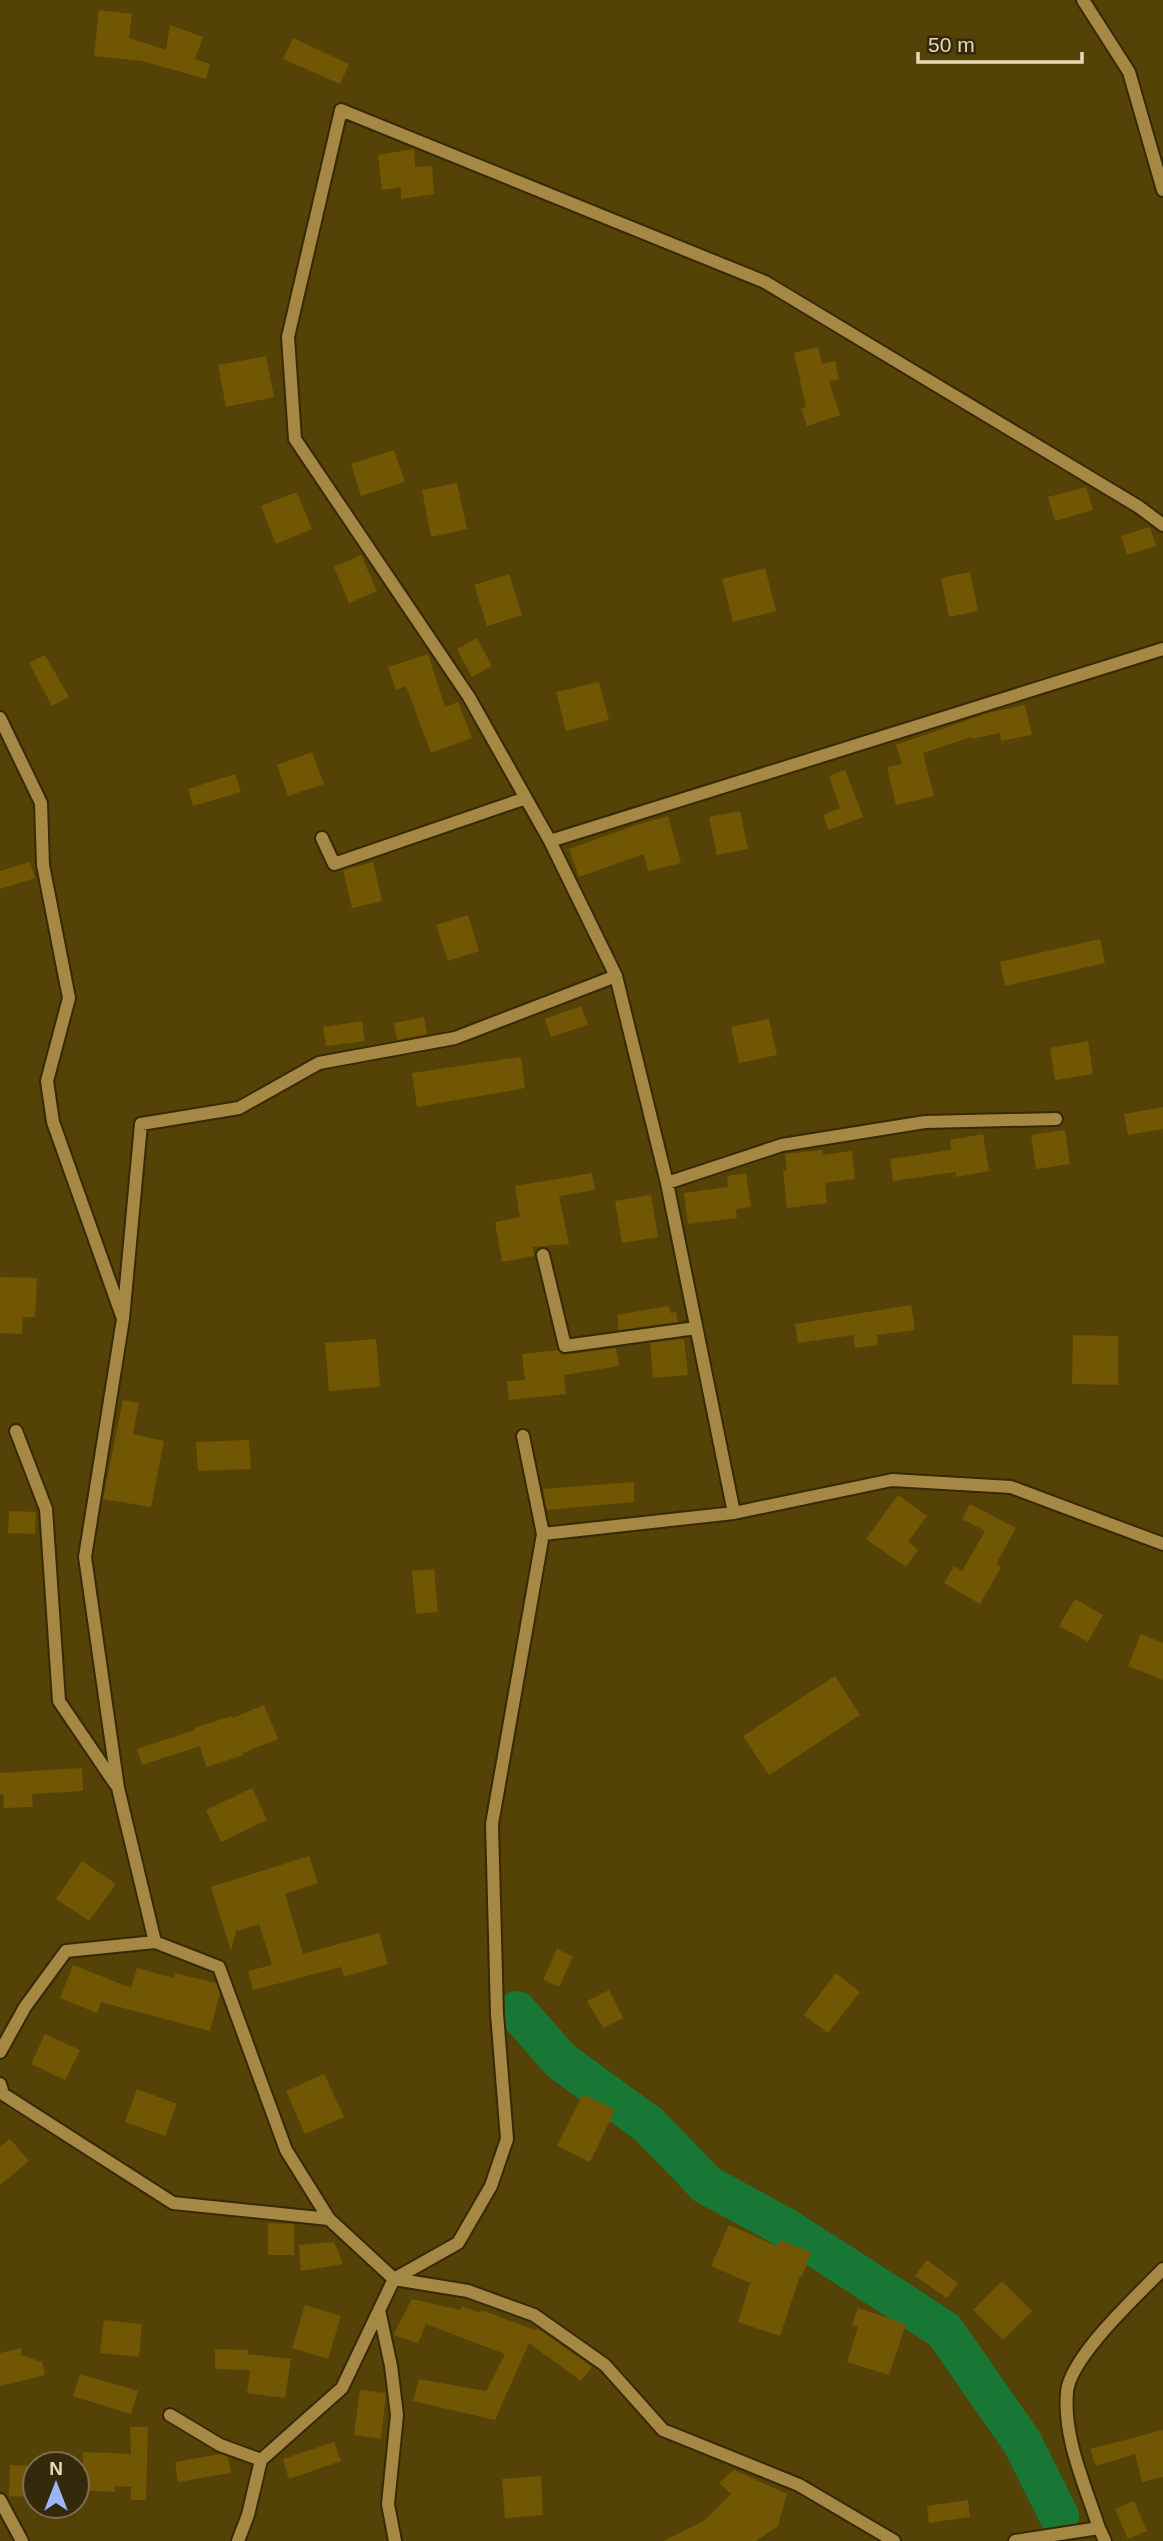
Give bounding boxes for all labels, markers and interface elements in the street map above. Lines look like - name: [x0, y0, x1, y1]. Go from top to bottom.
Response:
- scale bar: [918, 21, 1082, 65]
- text: 50 m: [928, 33, 975, 56]
- north arrow: [21, 2450, 91, 2520]
- text: N: [49, 2458, 63, 2479]

